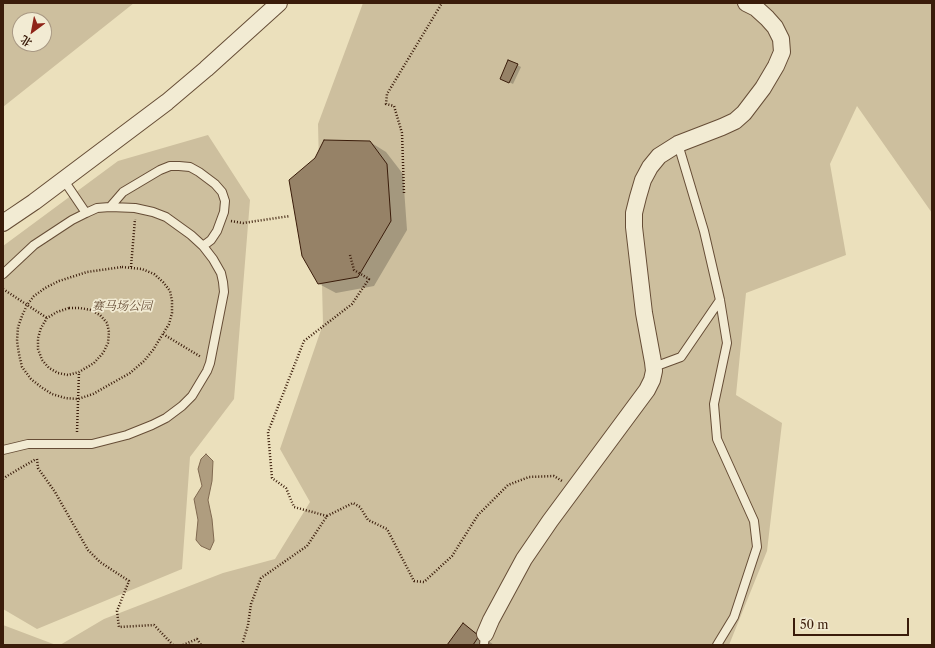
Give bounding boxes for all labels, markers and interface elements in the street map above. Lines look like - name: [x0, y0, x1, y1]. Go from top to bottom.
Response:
- north arrow: [12, 12, 52, 52]
- text: 北: [18, 32, 35, 50]
- park label: 赛马场公园: [92, 300, 152, 314]
- scale bar: [795, 610, 911, 636]
- text: 50 m: [800, 617, 829, 632]

